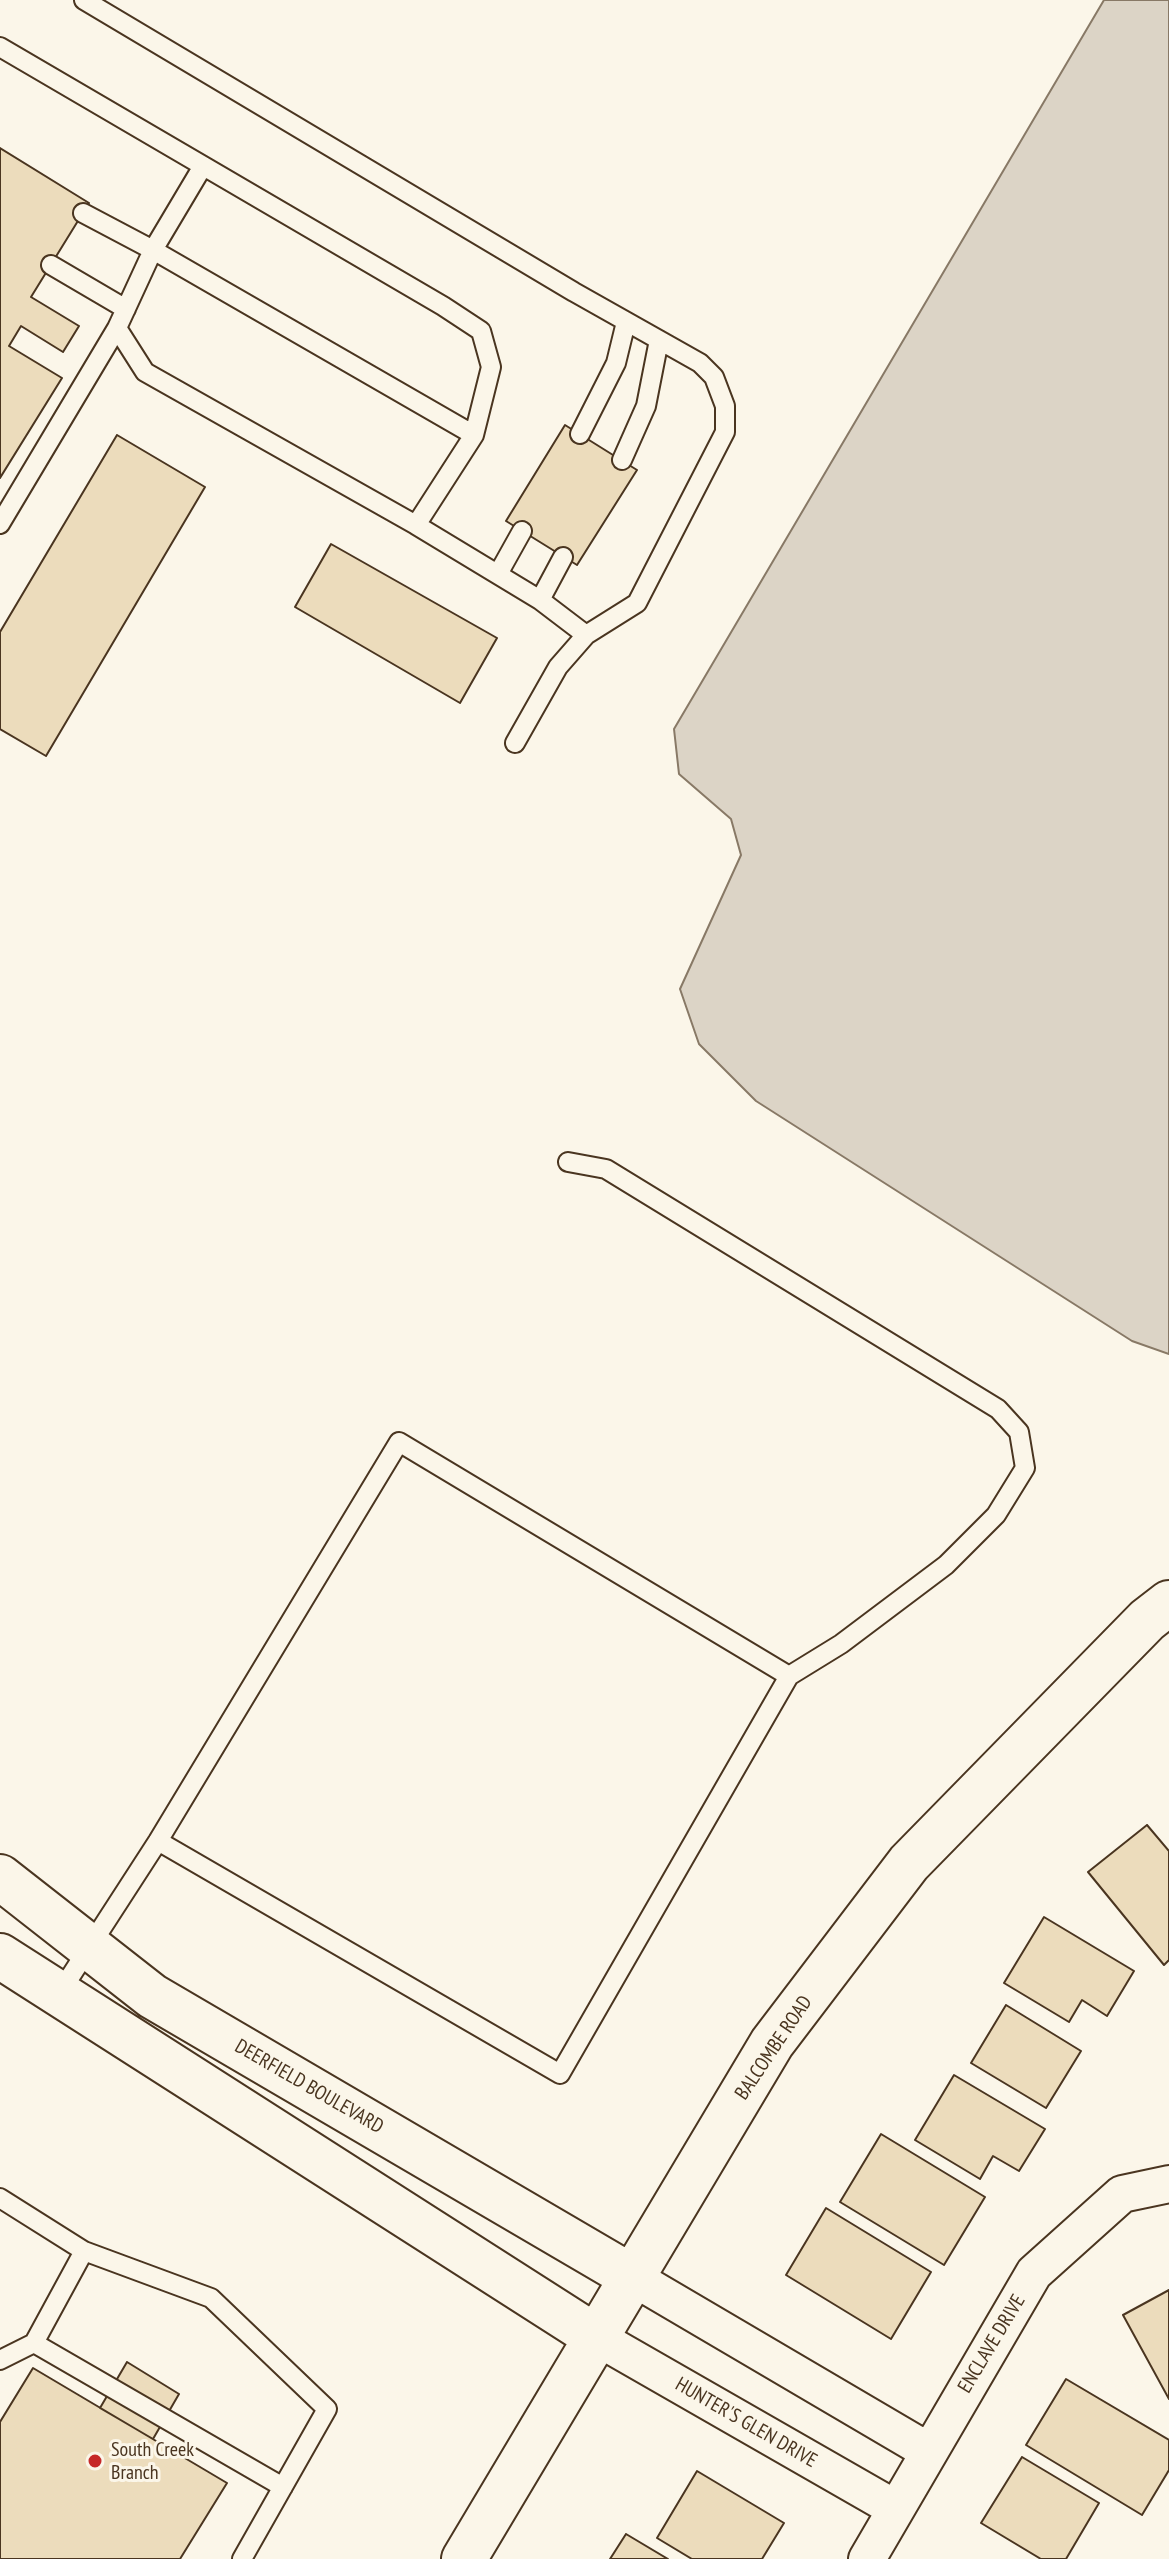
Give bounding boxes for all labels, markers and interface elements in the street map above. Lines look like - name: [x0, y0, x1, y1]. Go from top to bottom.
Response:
- street label: BALCOMBE ROAD: [730, 1991, 818, 2105]
- street label: DEERFIELD BOULEVARD: [230, 2035, 388, 2139]
- street label: ENCLAVE DRIVE: [953, 2291, 1031, 2397]
- street label: HUNTER'S GLEN DRIVE: [671, 2373, 821, 2473]
- place label: South Creek Branch: [111, 2438, 194, 2485]
- marker: South Creek Branch: [86, 2452, 104, 2470]

